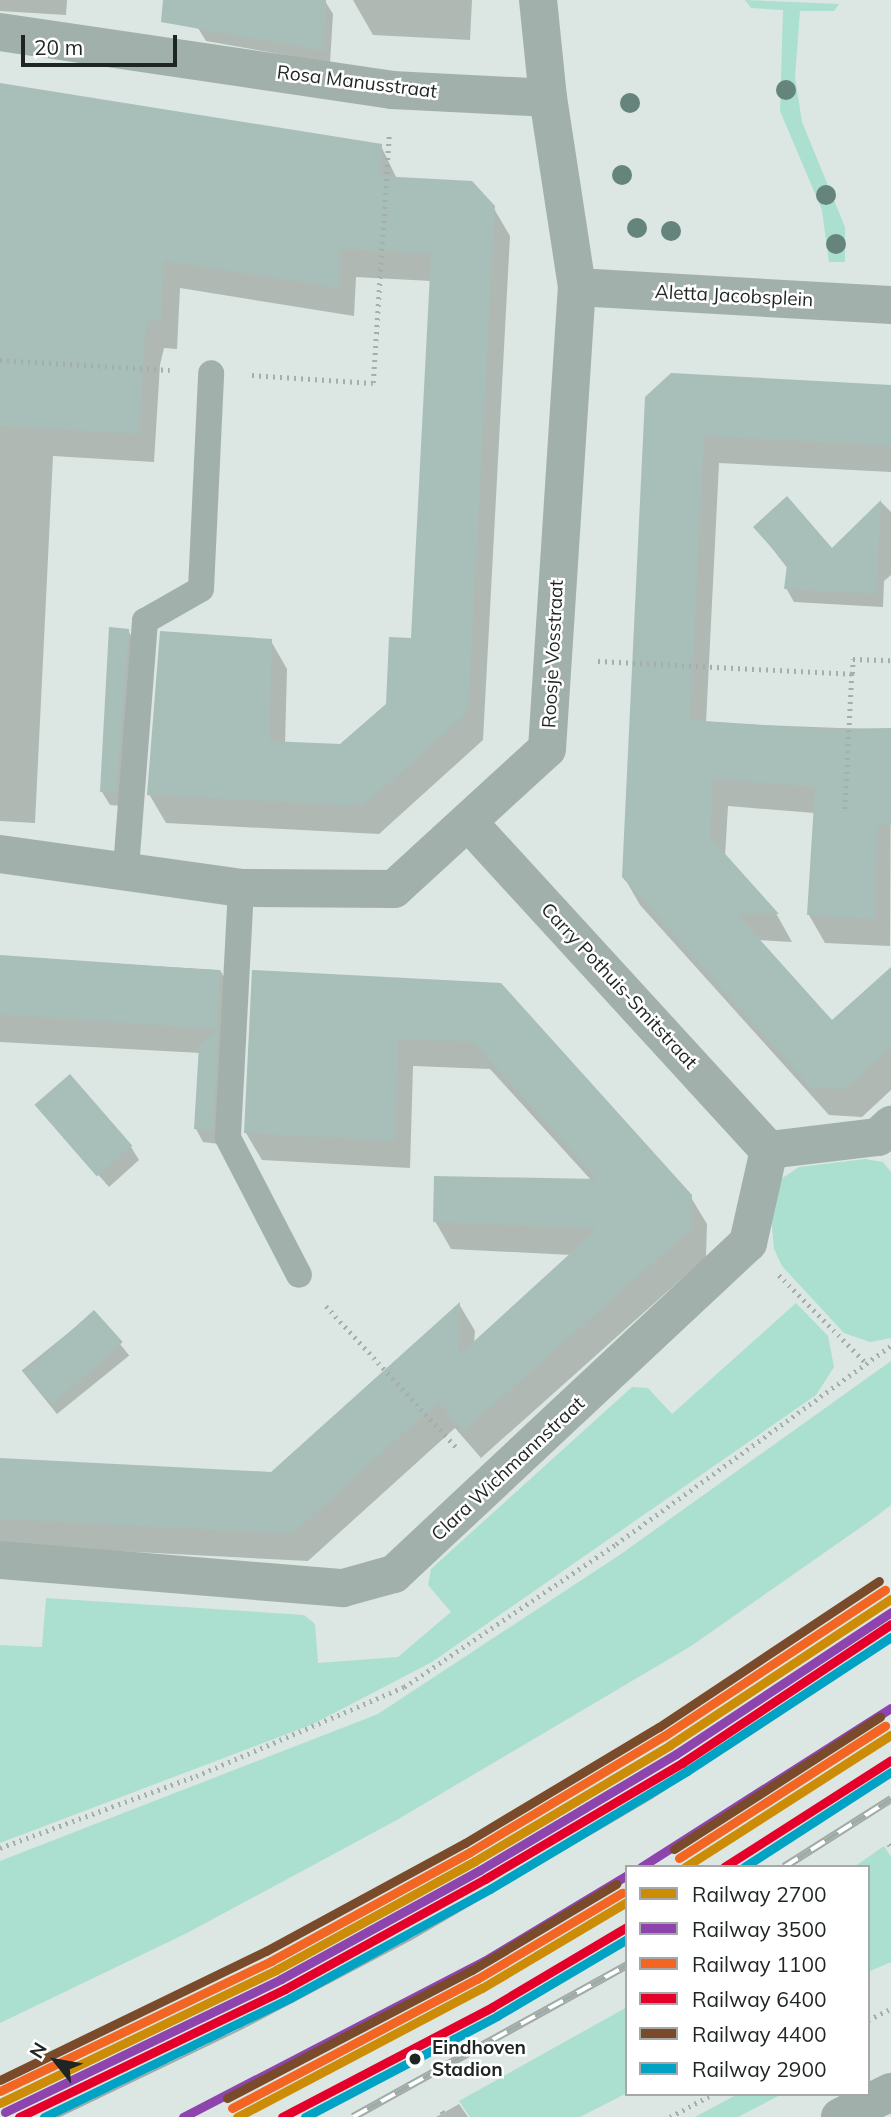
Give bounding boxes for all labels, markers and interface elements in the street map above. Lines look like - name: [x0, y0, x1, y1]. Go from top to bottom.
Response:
- scale bar: [24, 21, 180, 65]
- text: 20 m: [34, 34, 83, 60]
- street label: Rosa Manusstraat: [276, 61, 438, 103]
- street label: Aletta Jacobsplein: [654, 280, 814, 312]
- street label: Roosje Vosstraat: [538, 579, 568, 729]
- street label: Carry Pothuis-Smitstraat: [536, 898, 702, 1074]
- street label: Clara Wichmannstraat: [427, 1392, 589, 1546]
- legend: [625, 1865, 870, 2096]
- text: Railway 2700: [692, 1881, 827, 1907]
- text: Railway 3500: [692, 1916, 827, 1942]
- text: Railway 1100: [692, 1951, 827, 1977]
- text: Railway 6400: [692, 1986, 827, 2012]
- text: Railway 4400: [692, 2021, 827, 2047]
- north arrow: [21, 2026, 91, 2096]
- place label: Eindhoven Stadion: [432, 2037, 526, 2081]
- text: N: [24, 2038, 52, 2063]
- marker: Eindhoven Stadion: [404, 2048, 426, 2070]
- text: Railway 2900: [692, 2056, 827, 2082]

